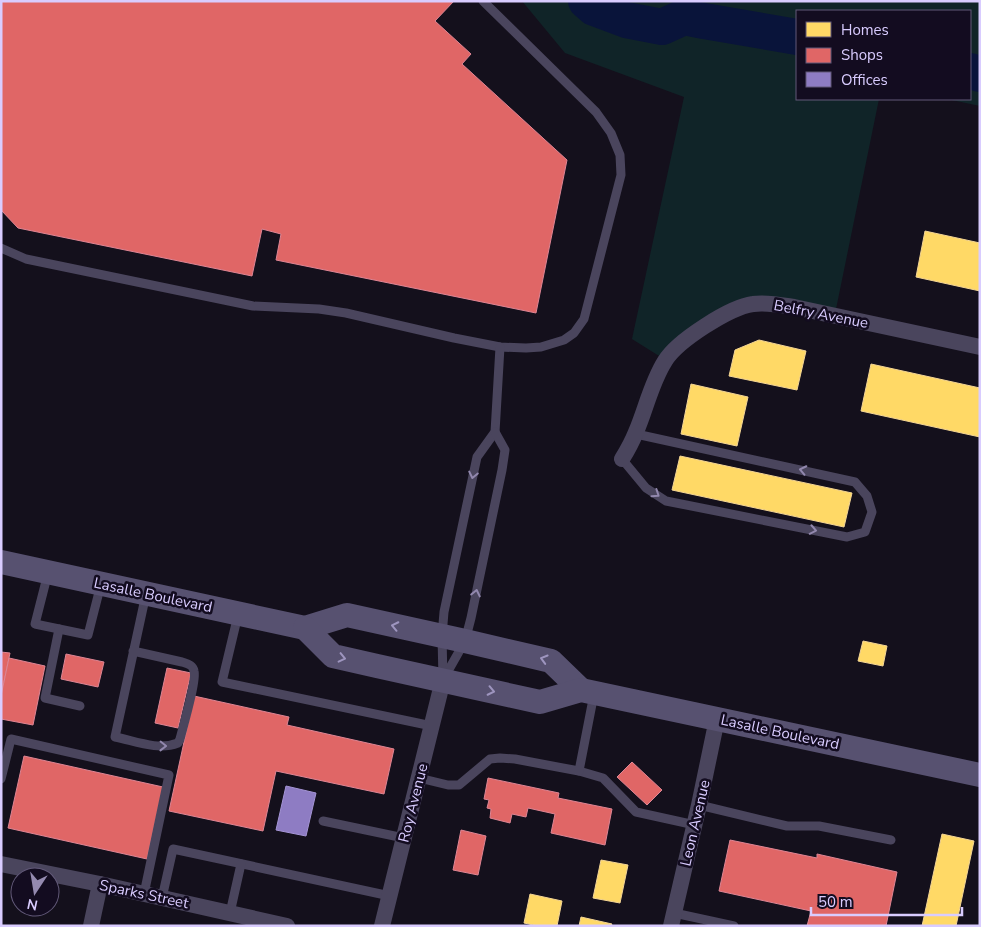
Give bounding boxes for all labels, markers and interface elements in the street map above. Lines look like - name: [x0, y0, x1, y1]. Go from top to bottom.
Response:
- legend: [796, 10, 971, 100]
- text: Homes: [841, 20, 889, 40]
- text: Shops: [841, 45, 883, 65]
- text: Offices: [841, 70, 888, 90]
- street label: Belfry Avenue: [772, 295, 870, 333]
- one-way arrow: [799, 466, 808, 476]
- one-way arrow: [468, 470, 479, 479]
- one-way arrow: [650, 488, 660, 497]
- one-way arrow: [809, 524, 818, 535]
- street label: Lasalle Boulevard: [92, 573, 214, 617]
- one-way arrow: [470, 589, 481, 598]
- one-way arrow: [390, 621, 399, 631]
- one-way arrow: [337, 652, 346, 663]
- one-way arrow: [540, 655, 549, 665]
- one-way arrow: [486, 685, 495, 696]
- street label: Lasalle Boulevard: [719, 710, 841, 754]
- one-way arrow: [159, 741, 167, 751]
- street label: Roy Avenue: [394, 761, 432, 845]
- street label: Leon Avenue: [675, 778, 715, 868]
- north arrow: [10, 867, 60, 917]
- street label: Sparks Street: [98, 875, 191, 913]
- scale bar: [811, 884, 962, 916]
- text: 50 m: [818, 892, 853, 912]
- text: N: [25, 894, 40, 915]

